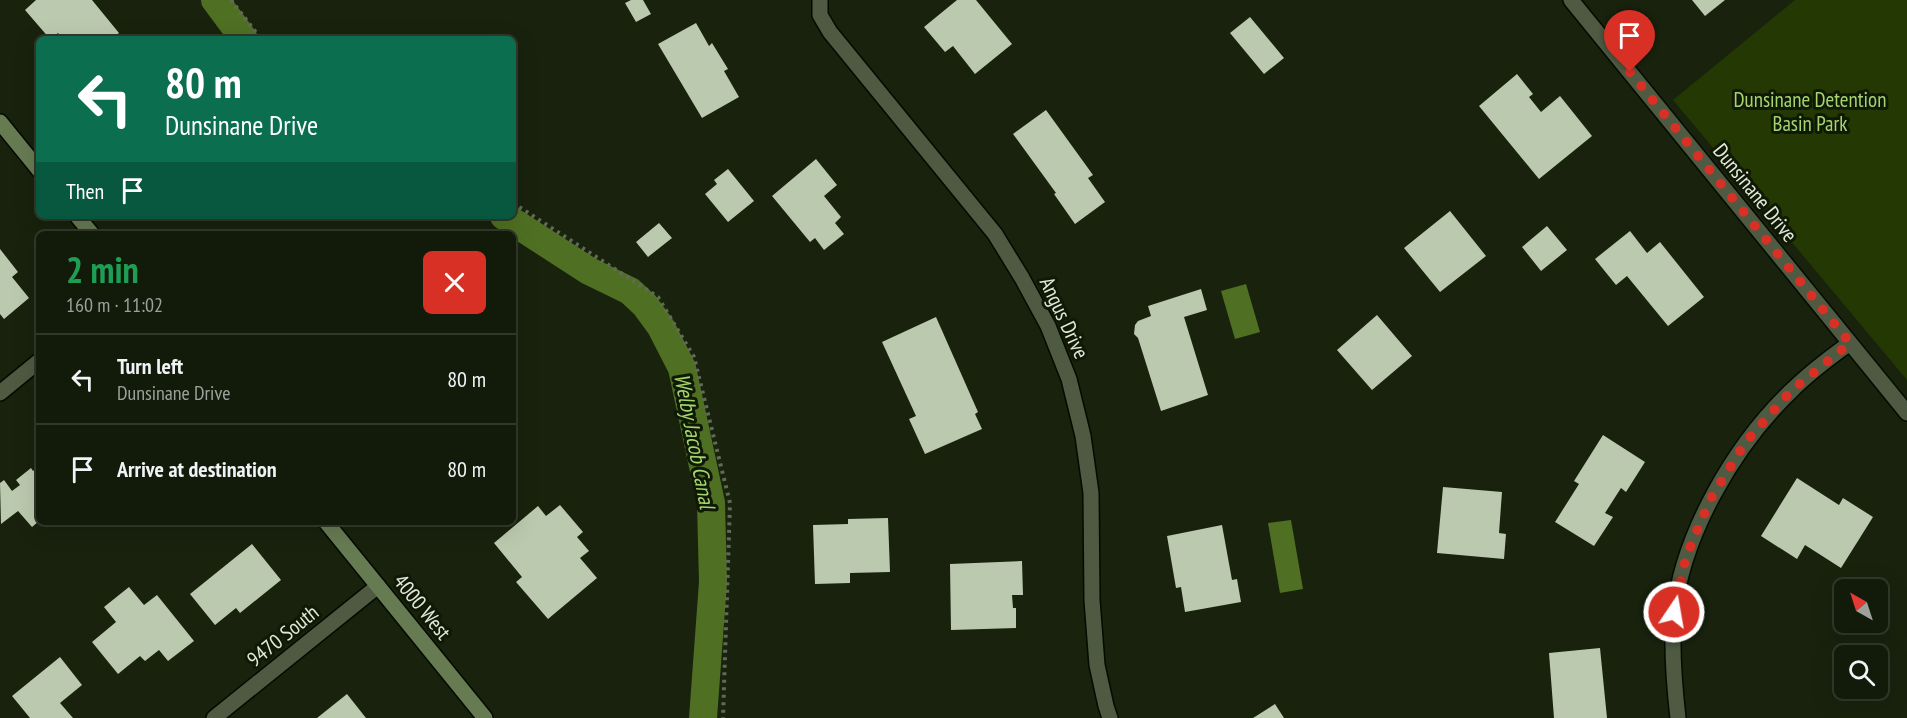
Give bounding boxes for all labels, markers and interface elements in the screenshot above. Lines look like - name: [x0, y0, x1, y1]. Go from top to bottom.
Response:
- pin: [1604, 10, 1655, 72]
- icon: arrive: [1613, 19, 1646, 52]
- text: 80 m: [165, 55, 242, 110]
- icon: left: [66, 60, 144, 138]
- park label: Dunsinane Detention Basin Park: [1734, 86, 1886, 137]
- text: Dunsinane Drive: [165, 108, 318, 142]
- street label: Dunsinane Drive: [1707, 138, 1803, 247]
- icon: arrive: [116, 174, 149, 207]
- text: Then: [66, 177, 104, 205]
- text: 2 min: [66, 246, 139, 293]
- button: close: [423, 251, 486, 314]
- street label: Angus Drive: [1034, 273, 1095, 363]
- text: 160 m · 11:02: [66, 292, 163, 318]
- text: Turn left: [117, 352, 183, 380]
- icon: left: [66, 363, 99, 396]
- text: 80 m: [447, 365, 486, 393]
- water label: Welby Jacob Canal: [668, 371, 722, 513]
- text: Dunsinane Drive: [117, 380, 230, 406]
- icon: arrive: [66, 453, 99, 486]
- text: Arrive at destination: [117, 455, 277, 483]
- text: 80 m: [447, 455, 486, 483]
- street label: 4000 West: [388, 568, 457, 645]
- north arrow: [1834, 579, 1888, 633]
- map controls: [1834, 579, 1888, 699]
- position arrow: [1642, 580, 1706, 644]
- street label: 9470 South: [241, 599, 324, 673]
- button: search: [1834, 645, 1888, 699]

